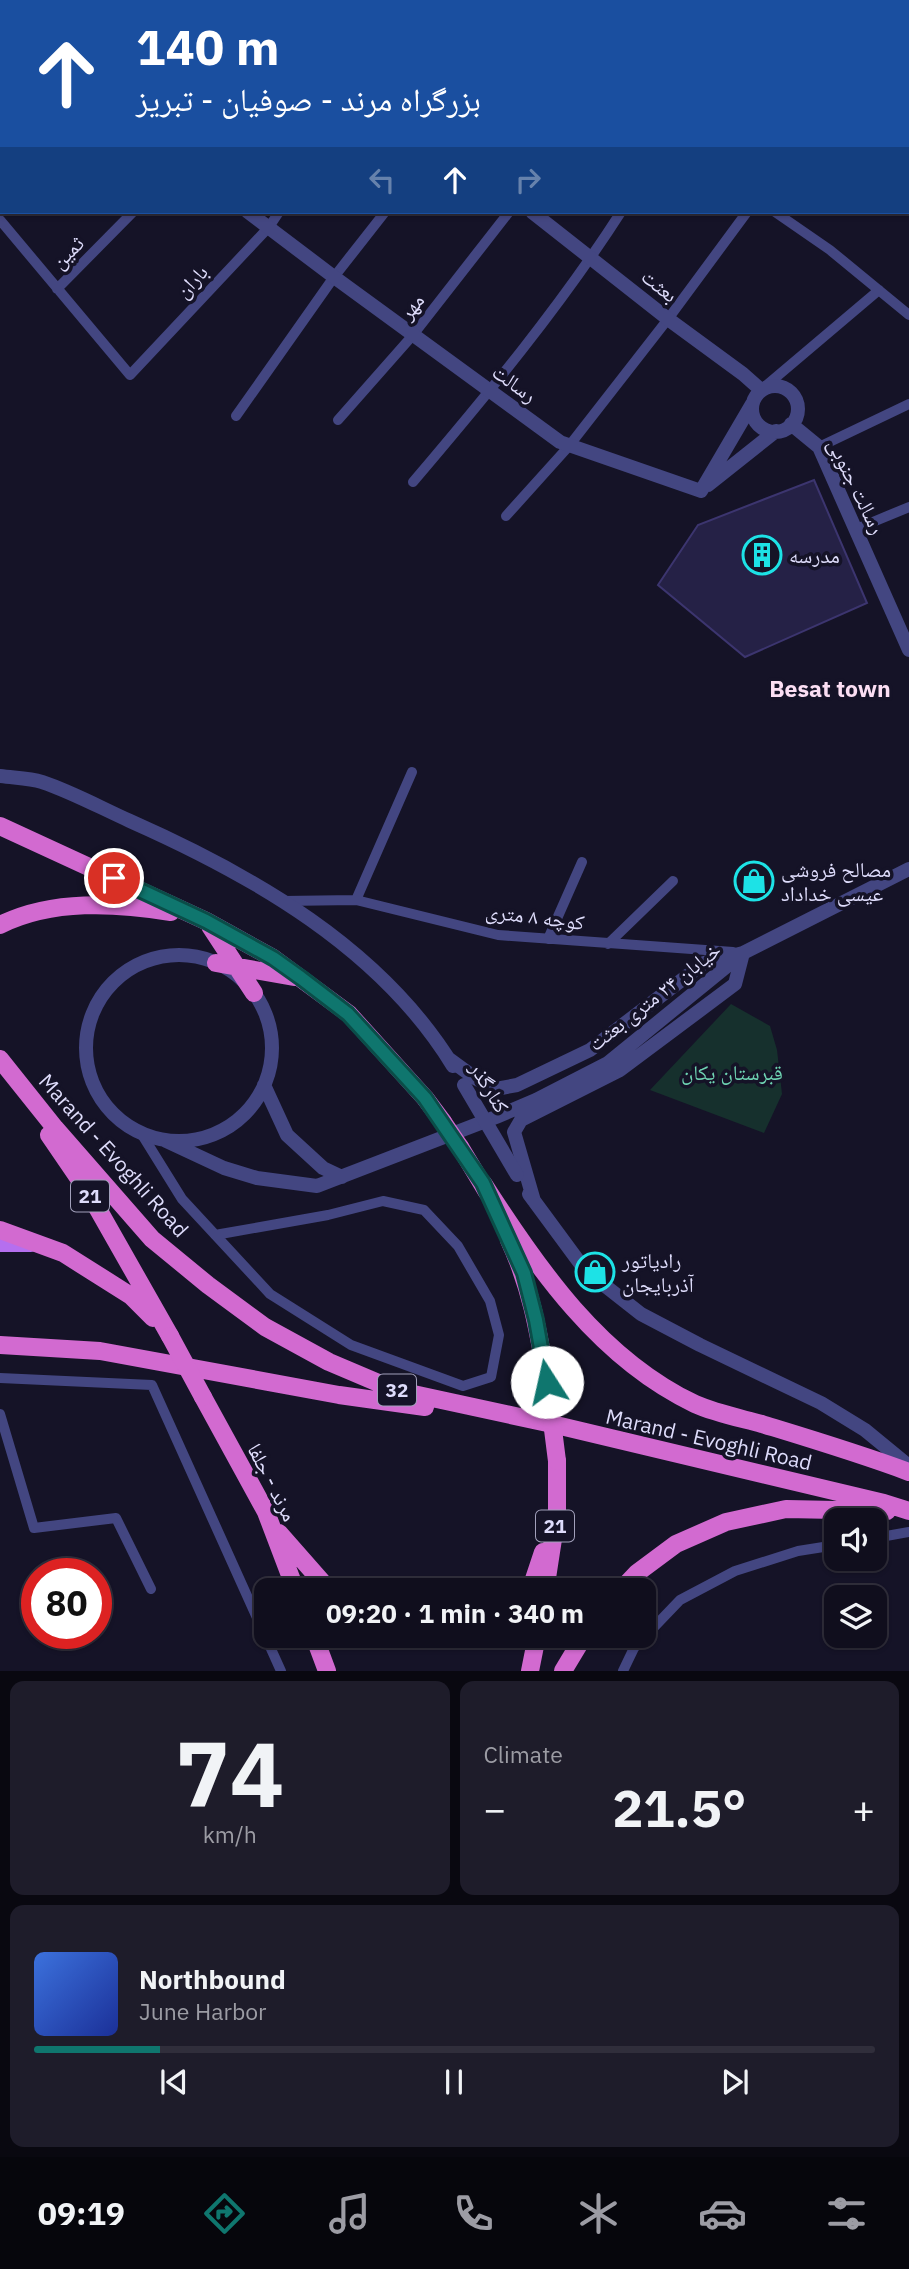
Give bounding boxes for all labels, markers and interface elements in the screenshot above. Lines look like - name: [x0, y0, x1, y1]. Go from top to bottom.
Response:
- text: 140 m: [136, 15, 280, 78]
- icon: ahead: [21, 28, 112, 119]
- text: بزرگراه مرند - صوفیان - تبریز: [136, 78, 481, 120]
- icon: left: [363, 161, 401, 199]
- icon: ahead: [436, 161, 474, 199]
- icon: right: [509, 161, 547, 199]
- street label: ثمین: [44, 229, 90, 275]
- street label: باران: [168, 258, 214, 304]
- street label: بعثت: [636, 262, 684, 308]
- street label: مهر: [391, 287, 430, 326]
- street label: رسالت: [487, 357, 543, 409]
- street label: رسالت جنوبی: [822, 433, 892, 539]
- building icon: مدرسه: [741, 534, 783, 576]
- place label: مدرسه: [789, 541, 840, 569]
- district label: Besat town: [769, 673, 891, 703]
- pin: [84, 848, 144, 908]
- place label: مصالح فروشی عیسی خداداد: [781, 855, 891, 907]
- icon: arrive: [95, 859, 133, 897]
- shop icon: مصالح فروشی عیسی خداداد: [733, 860, 775, 902]
- street label: کوچه ۸ متری: [484, 896, 586, 936]
- street label: خیابان ۲۴ متری بعثت: [582, 935, 726, 1057]
- street label: کنارگذر: [463, 1055, 516, 1118]
- park label: قبرستان یکان: [681, 1058, 783, 1086]
- street label: Marand - Evoghli Road: [33, 1067, 195, 1243]
- road number: 21: [71, 1180, 109, 1212]
- place label: رادیاتور آذربایجان: [621, 1246, 694, 1298]
- shop icon: رادیاتور آذربایجان: [574, 1251, 616, 1293]
- position arrow: [510, 1345, 584, 1419]
- road number: 32: [378, 1374, 416, 1406]
- street label: Marand - Evoghli Road: [603, 1402, 815, 1476]
- street label: مرند - جلفا: [241, 1438, 305, 1526]
- map controls: [824, 1508, 887, 1648]
- button: sound: [824, 1508, 887, 1571]
- road number: 21: [536, 1510, 574, 1542]
- speed limit sign: 80: [21, 1558, 112, 1649]
- button: layers: [824, 1585, 887, 1648]
- text: 09:20 · 1 min · 340 m: [326, 1596, 584, 1630]
- text: 74: [175, 1714, 284, 1832]
- text: Climate: [484, 1739, 563, 1769]
- text: 21.5°: [612, 1774, 746, 1841]
- text: −: [484, 1784, 506, 1833]
- text: +: [852, 1784, 875, 1833]
- text: km/h: [203, 1819, 257, 1849]
- text: Northbound: [139, 1962, 286, 1996]
- text: June Harbor: [139, 1996, 267, 2026]
- icon: previous: [155, 2063, 193, 2101]
- icon: pause: [435, 2063, 473, 2101]
- icon: next: [716, 2063, 754, 2101]
- icon: directions: [200, 2189, 249, 2238]
- icon: music: [325, 2189, 374, 2238]
- icon: phone: [449, 2189, 498, 2238]
- icon: climate: [574, 2189, 623, 2238]
- icon: car: [698, 2189, 747, 2238]
- icon: filters: [822, 2189, 871, 2238]
- text: 09:19: [38, 2192, 125, 2234]

